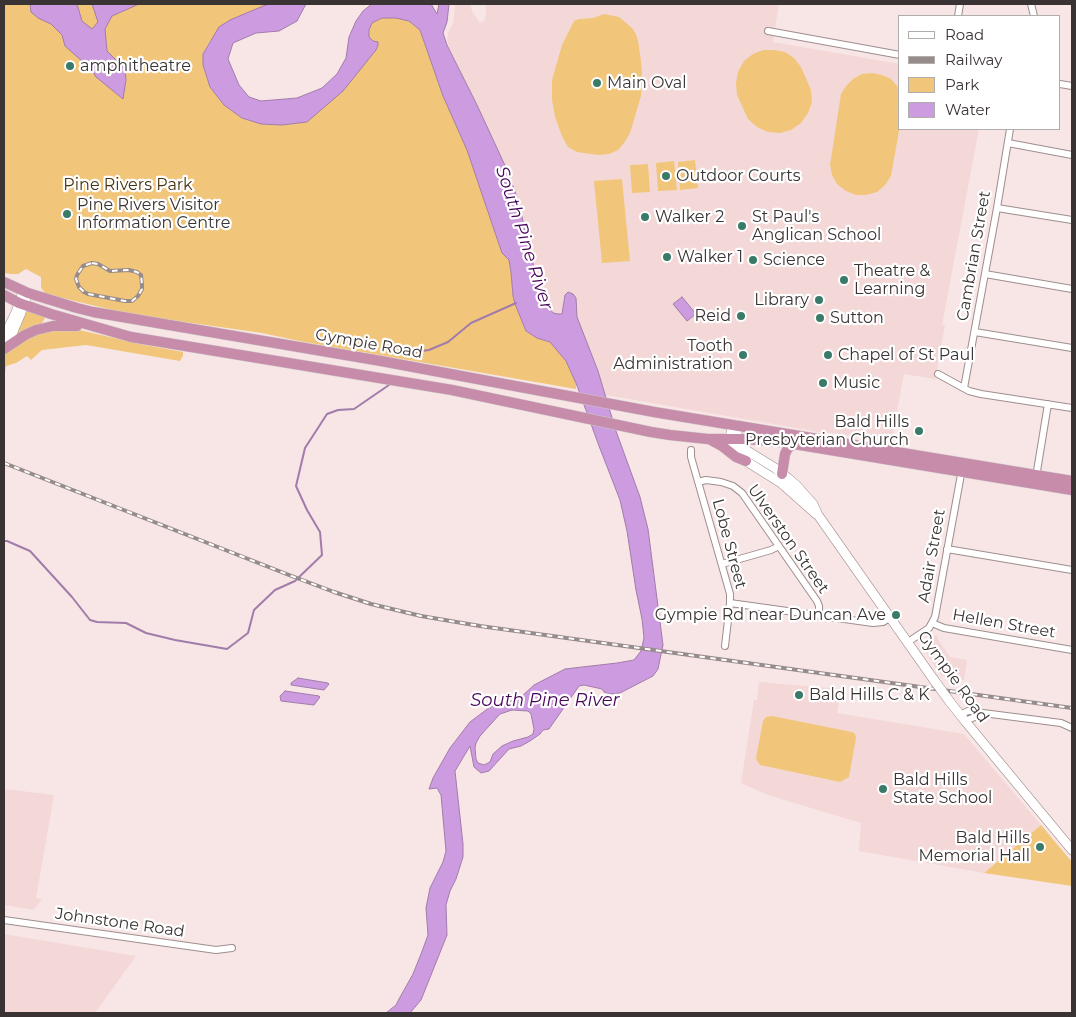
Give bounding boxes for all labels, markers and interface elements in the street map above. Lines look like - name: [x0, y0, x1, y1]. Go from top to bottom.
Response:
- legend: [898, 15, 1061, 130]
- text: Road: [945, 25, 984, 44]
- text: Railway: [945, 50, 1002, 69]
- place label: amphitheatre: [80, 56, 191, 76]
- marker: amphitheatre: [64, 60, 76, 72]
- place label: Main Oval: [607, 73, 687, 93]
- text: Park: [945, 75, 979, 94]
- marker: Main Oval: [591, 77, 603, 89]
- text: Water: [945, 100, 991, 119]
- water label: South Pine River: [491, 164, 557, 312]
- place label: Outdoor Courts: [676, 166, 801, 186]
- marker: Outdoor Courts: [660, 170, 672, 182]
- park label: Pine Rivers Park: [63, 175, 193, 195]
- street label: Cambrian Street: [953, 189, 995, 323]
- place label: Pine Rivers Visitor Information Centre: [77, 195, 230, 233]
- place label: Walker 2: [655, 207, 724, 227]
- place label: St Paul's Anglican School: [752, 207, 881, 245]
- marker: Pine Rivers Visitor Information Centre: [61, 208, 73, 220]
- marker: Walker 2: [639, 211, 651, 223]
- marker: St Paul's Anglican School: [736, 220, 748, 232]
- place label: Walker 1: [677, 247, 743, 267]
- place label: Science: [763, 250, 825, 270]
- marker: Walker 1: [661, 251, 673, 263]
- marker: Science: [747, 254, 759, 266]
- place label: Theatre & Learning: [854, 261, 930, 299]
- marker: Theatre & Learning: [838, 274, 850, 286]
- place label: Library: [754, 290, 809, 310]
- marker: Library: [813, 294, 825, 306]
- place label: Reid: [695, 306, 731, 326]
- place label: Sutton: [830, 308, 884, 328]
- marker: Reid: [735, 310, 747, 322]
- marker: Sutton: [814, 312, 826, 324]
- street label: Gympie Road: [314, 325, 424, 363]
- place label: Tooth Administration: [613, 336, 733, 374]
- place label: Chapel of St Paul: [838, 345, 975, 365]
- marker: Tooth Administration: [737, 349, 749, 361]
- marker: Chapel of St Paul: [822, 349, 834, 361]
- place label: Music: [833, 373, 880, 393]
- marker: Music: [817, 377, 829, 389]
- place label: Bald Hills Presbyterian Church: [745, 412, 909, 450]
- marker: Bald Hills Presbyterian Church: [913, 425, 925, 437]
- street label: Ulverston Street: [743, 481, 833, 597]
- street label: Lobe Street: [708, 497, 750, 591]
- street label: Adair Street: [914, 508, 950, 604]
- place label: Gympie Rd near Duncan Ave: [655, 605, 886, 625]
- street label: Hellen Street: [951, 605, 1057, 643]
- marker: Gympie Rd near Duncan Ave: [890, 609, 902, 621]
- street label: Gympie Road: [913, 627, 993, 727]
- place label: Bald Hills C & K: [809, 685, 930, 705]
- marker: Bald Hills C & K: [793, 689, 805, 701]
- water label: South Pine River: [470, 690, 620, 712]
- place label: Bald Hills State School: [893, 770, 992, 808]
- marker: Bald Hills State School: [877, 783, 889, 795]
- place label: Bald Hills Memorial Hall: [918, 828, 1030, 866]
- marker: Bald Hills Memorial Hall: [1034, 841, 1046, 853]
- street label: Johnstone Road: [54, 904, 186, 942]

